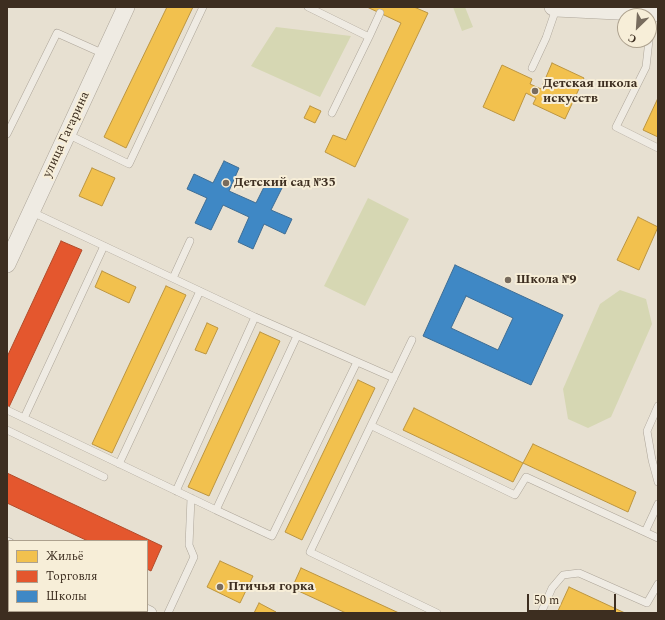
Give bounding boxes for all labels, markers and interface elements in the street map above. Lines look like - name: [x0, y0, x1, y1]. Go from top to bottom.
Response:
- north arrow: [617, 8, 657, 48]
- text: С: [625, 29, 639, 48]
- place label: Детская школа искусств: [543, 76, 637, 107]
- marker: Детская школа искусств: [530, 86, 540, 96]
- street label: улица Гагарина: [40, 89, 94, 181]
- place label: Детский сад №35: [234, 175, 336, 191]
- marker: Детский сад №35: [221, 178, 231, 188]
- place label: Школа №9: [516, 272, 577, 288]
- marker: Школа №9: [503, 275, 513, 285]
- legend: [8, 540, 148, 612]
- text: Жильё: [46, 547, 84, 566]
- text: Торговля: [46, 567, 97, 586]
- place label: Птичья горка: [228, 579, 314, 595]
- marker: Птичья горка: [215, 582, 225, 592]
- scale bar: [529, 586, 618, 612]
- text: Школы: [46, 587, 87, 606]
- text: 50 m: [534, 591, 559, 610]

